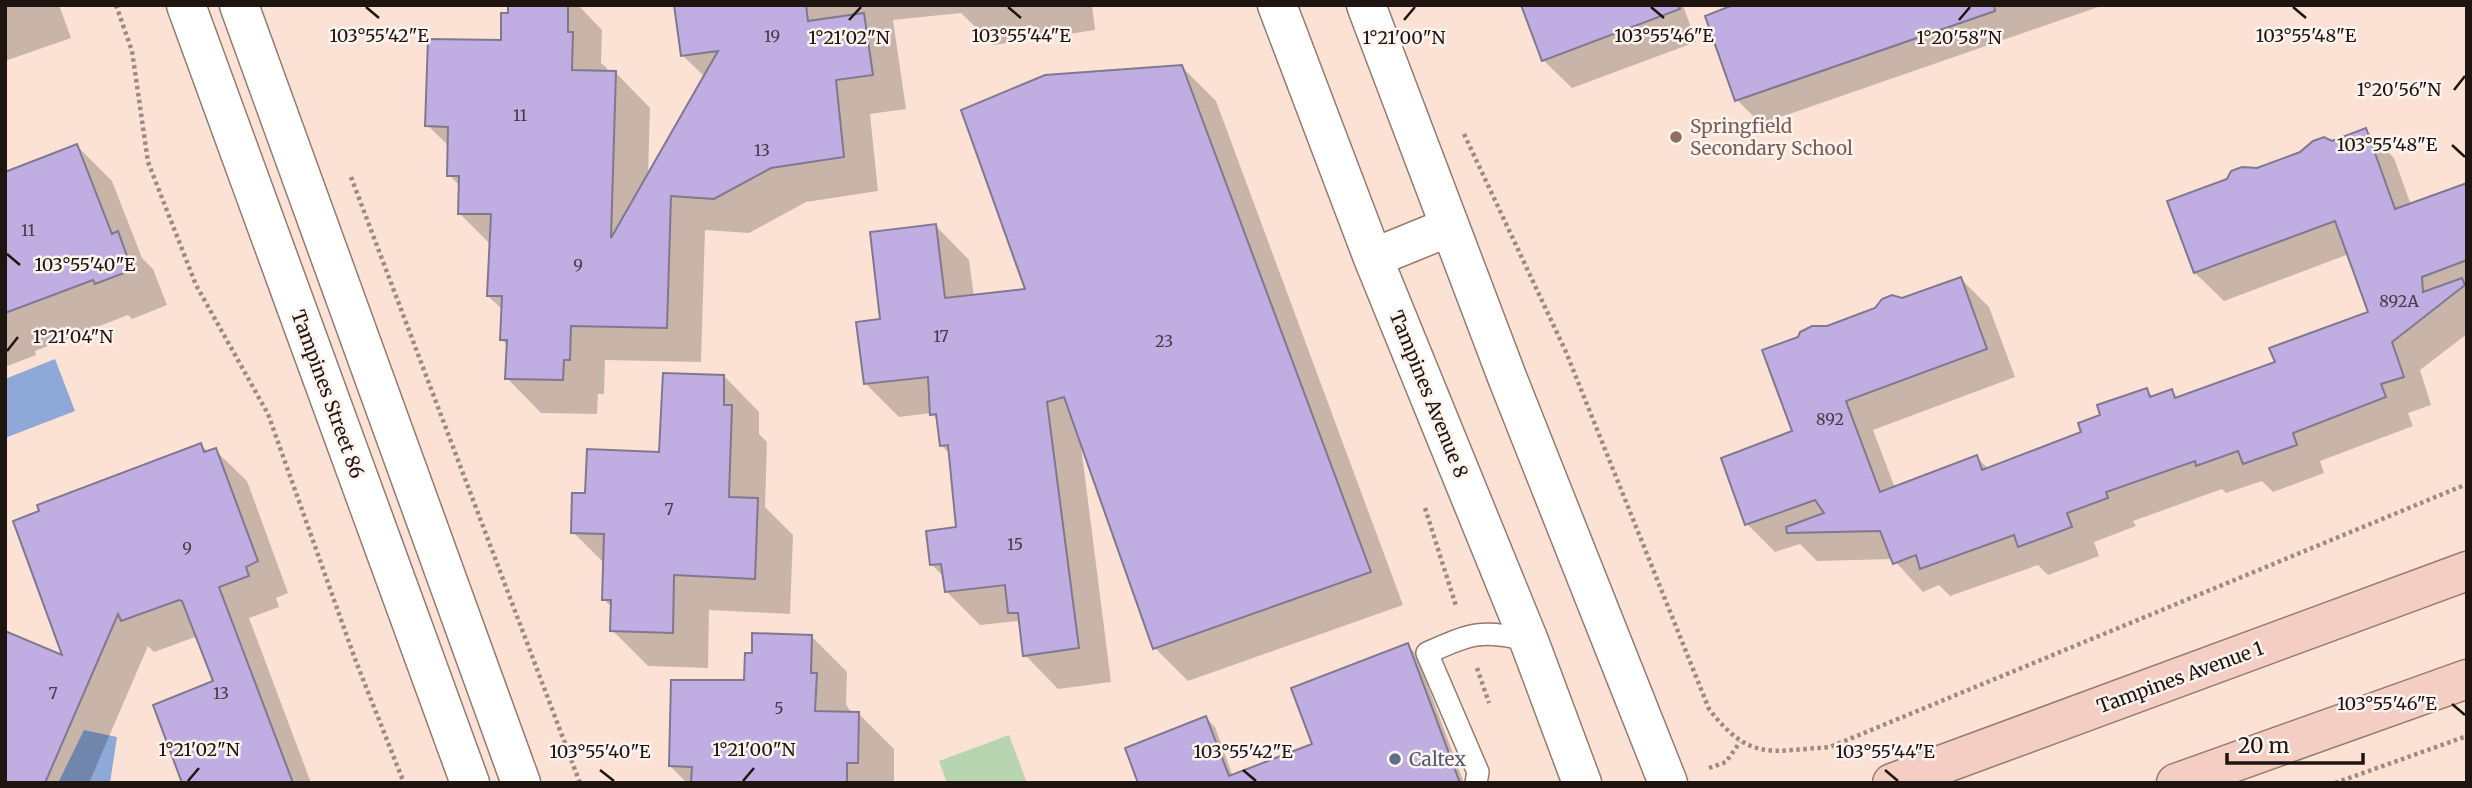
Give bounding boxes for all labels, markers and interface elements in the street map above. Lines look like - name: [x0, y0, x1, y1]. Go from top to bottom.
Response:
- text: 103°55'42"E: [329, 24, 429, 47]
- text: 103°55'44"E: [971, 24, 1071, 47]
- text: 103°55'46"E: [1614, 24, 1714, 47]
- text: 103°55'48"E: [2256, 24, 2357, 47]
- house number: 19: [764, 26, 780, 46]
- text: 1°21'02"N: [808, 26, 890, 49]
- text: 1°21'00"N: [1362, 26, 1446, 49]
- text: 1°20'58"N: [1916, 26, 2002, 49]
- text: 1°20'56"N: [2357, 78, 2441, 101]
- house number: 11: [513, 105, 527, 125]
- place label: Springfield Secondary School: [1690, 114, 1853, 160]
- marker: Springfield Secondary School: [1668, 129, 1684, 145]
- text: 103°55'48"E: [2337, 133, 2438, 156]
- house number: 13: [754, 140, 770, 160]
- house number: 11: [21, 220, 35, 240]
- text: 103°55'40"E: [34, 253, 136, 276]
- house number: 9: [573, 255, 583, 275]
- house number: 892A: [2379, 291, 2419, 311]
- street label: Tampines Street 86: [286, 307, 370, 481]
- street label: Tampines Avenue 8: [1384, 307, 1474, 481]
- text: 1°21'04"N: [33, 325, 113, 348]
- house number: 17: [933, 326, 949, 346]
- house number: 23: [1155, 331, 1173, 351]
- house number: 892: [1816, 409, 1844, 429]
- house number: 7: [664, 499, 674, 519]
- house number: 15: [1007, 534, 1023, 554]
- house number: 9: [182, 538, 192, 558]
- street label: Tampines Avenue 1: [2093, 636, 2267, 718]
- house number: 7: [48, 683, 58, 703]
- house number: 13: [213, 683, 229, 703]
- text: 103°55'46"E: [2337, 692, 2437, 715]
- house number: 5: [774, 698, 784, 718]
- scale bar: [2227, 722, 2364, 766]
- text: 20 m: [2238, 732, 2290, 759]
- text: 1°21'02"N: [158, 738, 240, 761]
- text: 1°21'00"N: [712, 738, 796, 761]
- text: 103°55'40"E: [549, 740, 651, 763]
- text: 103°55'42"E: [1193, 740, 1293, 763]
- text: 103°55'44"E: [1835, 740, 1935, 763]
- place label: Caltex: [1409, 747, 1466, 771]
- marker: Caltex: [1387, 751, 1403, 767]

